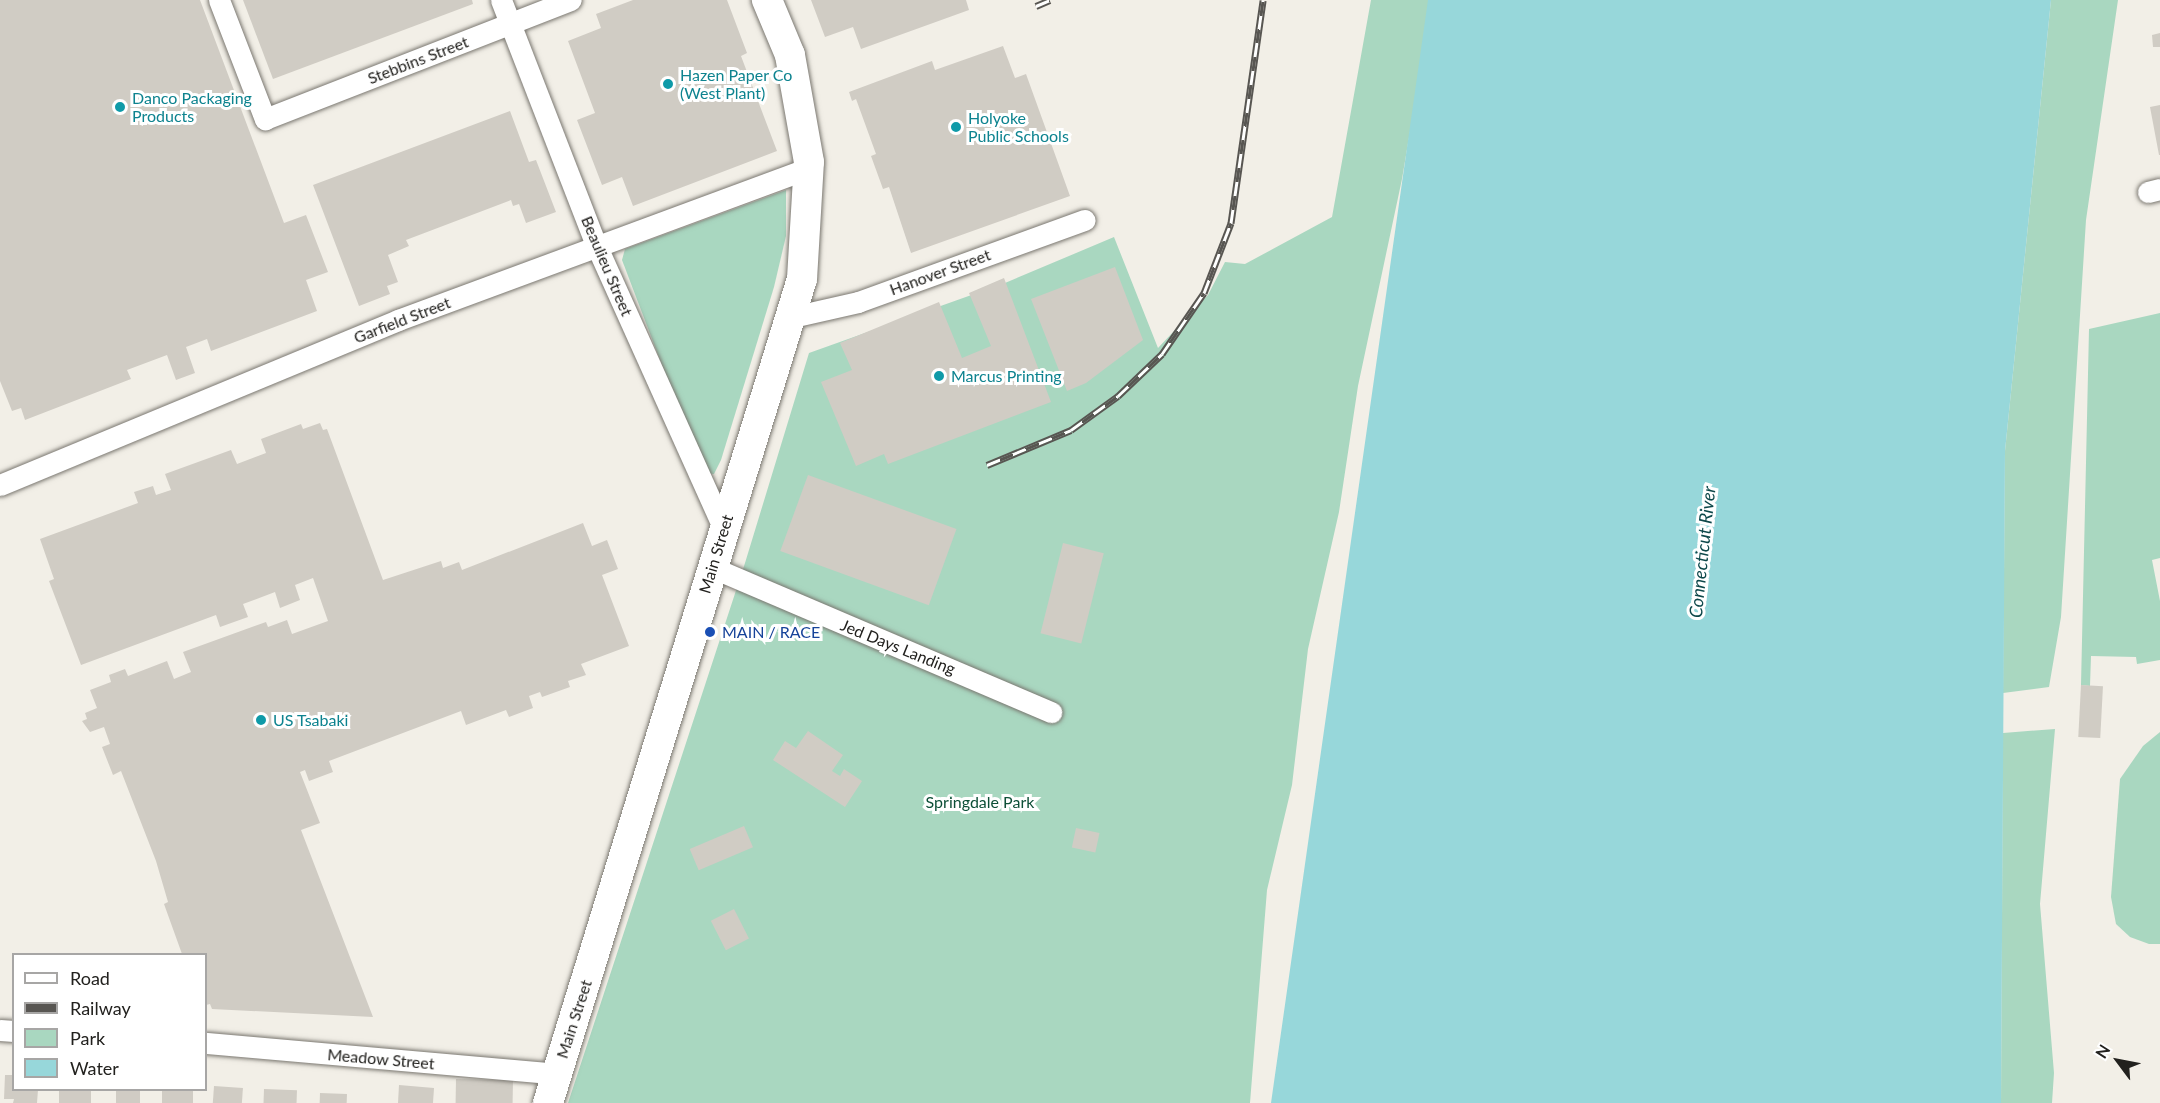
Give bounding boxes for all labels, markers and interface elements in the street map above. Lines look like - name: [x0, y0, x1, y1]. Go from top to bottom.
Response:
- street label: Stebbins Street: [365, 32, 471, 88]
- place label: Hazen Paper Co (West Plant): [680, 65, 793, 103]
- marker: Hazen Paper Co (West Plant): [661, 77, 675, 91]
- place label: Danco Packaging Products: [132, 88, 252, 126]
- marker: Danco Packaging Products: [113, 100, 127, 114]
- place label: Holyoke Public Schools: [968, 108, 1069, 146]
- marker: Holyoke Public Schools: [949, 120, 963, 134]
- street label: Beaulieu Street: [577, 213, 637, 319]
- street label: Hanover Street: [887, 245, 993, 299]
- street label: Garfield Street: [351, 293, 453, 347]
- place label: Marcus Printing: [951, 366, 1062, 386]
- marker: Marcus Printing: [932, 369, 946, 383]
- water label: Connecticut River: [1684, 485, 1720, 619]
- street label: Main Street: [695, 512, 737, 596]
- street label: Jed Days Landing: [838, 615, 958, 679]
- place label: MAIN / RACE: [722, 622, 820, 642]
- marker: MAIN / RACE: [703, 625, 717, 639]
- place label: US Tsabaki: [273, 710, 349, 730]
- marker: US Tsabaki: [254, 713, 268, 727]
- park label: Springdale Park: [926, 792, 1034, 812]
- legend: [12, 953, 207, 1091]
- text: Road: [70, 967, 110, 989]
- street label: Main Street: [552, 977, 596, 1061]
- text: Railway: [70, 997, 131, 1019]
- text: Park: [70, 1027, 105, 1049]
- north arrow: [2088, 1031, 2148, 1091]
- text: N: [2091, 1041, 2114, 1061]
- street label: Meadow Street: [327, 1045, 435, 1073]
- text: Water: [70, 1057, 119, 1079]

